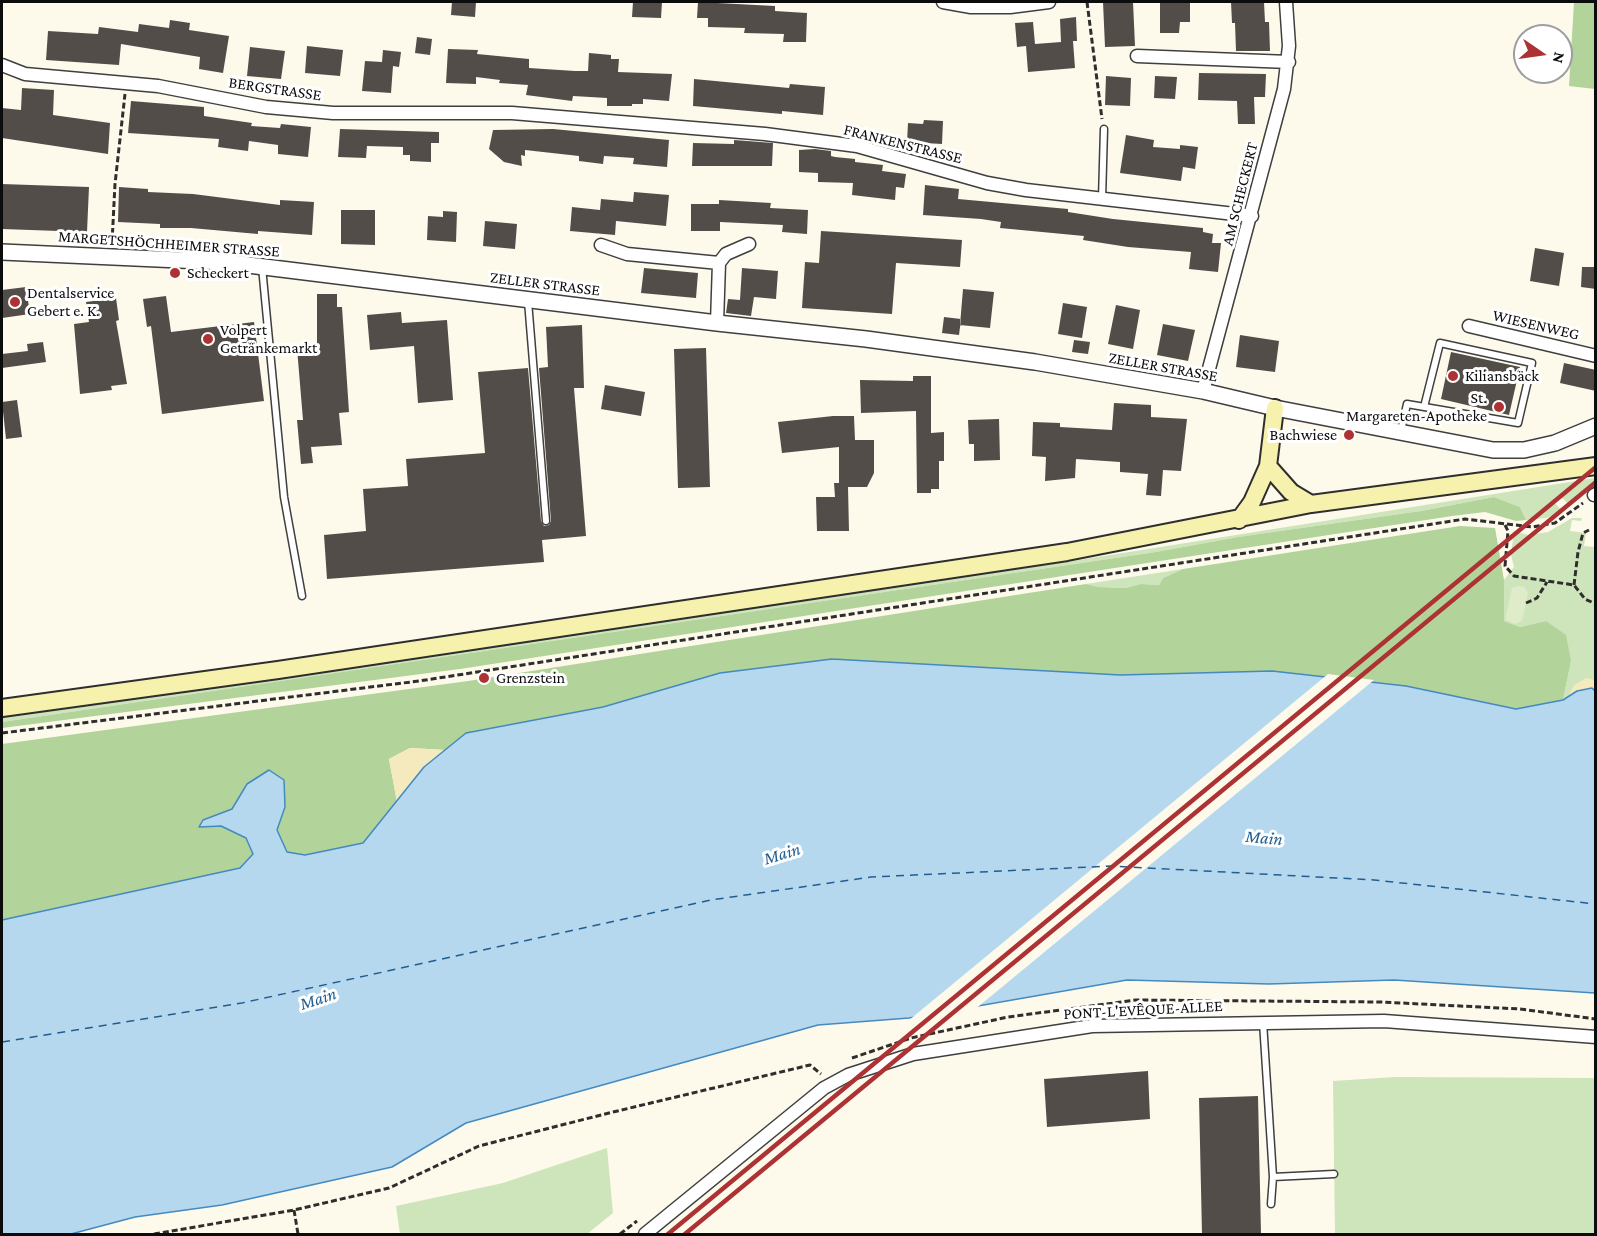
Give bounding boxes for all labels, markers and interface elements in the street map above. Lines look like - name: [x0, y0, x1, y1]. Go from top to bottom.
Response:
- north arrow: [1513, 24, 1573, 84]
- text: N: [1550, 50, 1569, 65]
- street label: BERGSTRASSE: [227, 73, 323, 105]
- street label: FRANKENSTRASSE: [842, 120, 964, 168]
- street label: AM SCHECKERT: [1218, 140, 1262, 248]
- street label: MARGETSHÖCHHEIMER STRASSE: [57, 227, 281, 261]
- place label: Scheckert: [187, 263, 249, 283]
- marker: Scheckert: [168, 266, 182, 280]
- street label: ZELLER STRASSE: [489, 268, 601, 300]
- place label: Dentalservice Gebert e. K.: [27, 283, 114, 321]
- marker: Dentalservice Gebert e. K.: [8, 295, 22, 309]
- street label: WIESENWEG: [1491, 306, 1581, 344]
- place label: Volpert Getränkemarkt: [220, 320, 317, 358]
- marker: Volpert Getränkemarkt: [201, 332, 215, 346]
- street label: ZELLER STRASSE: [1107, 348, 1219, 386]
- place label: Kiliansbäck: [1465, 366, 1539, 386]
- marker: Kiliansbäck: [1446, 369, 1460, 383]
- place label: St. Margareten-Apotheke: [1346, 388, 1487, 426]
- marker: St. Margareten-Apotheke: [1492, 400, 1506, 414]
- place label: Bachwiese: [1269, 425, 1337, 445]
- marker: Bachwiese: [1342, 428, 1356, 442]
- place label: Grenzstein: [496, 668, 565, 688]
- marker: Grenzstein: [477, 671, 491, 685]
- water label: Main: [1244, 826, 1284, 850]
- water label: Main: [761, 838, 803, 870]
- water label: Main: [297, 983, 339, 1015]
- street label: PONT-L'EVÊQUE-ALLEE: [1063, 996, 1223, 1024]

